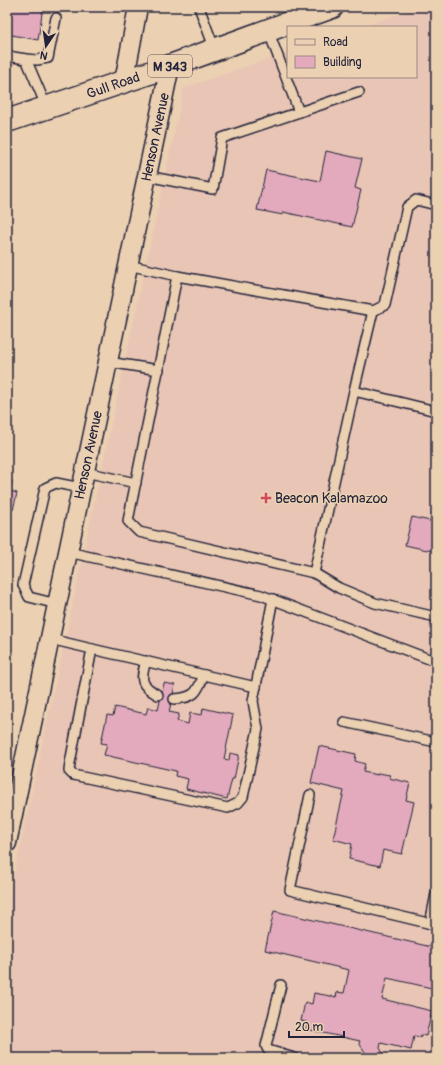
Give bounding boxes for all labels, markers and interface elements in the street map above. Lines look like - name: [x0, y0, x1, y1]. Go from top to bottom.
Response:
- north arrow: [26, 26, 66, 66]
- legend: [287, 26, 417, 78]
- text: Road: [323, 35, 348, 50]
- text: N: [38, 48, 49, 62]
- road number: M 343: [148, 55, 192, 77]
- text: Building: [323, 55, 362, 70]
- street label: Gull Road: [84, 68, 142, 102]
- street label: Henson Avenue: [138, 91, 173, 183]
- street label: Henson Avenue: [71, 409, 106, 501]
- place label: Beacon Kalamazoo: [275, 490, 388, 507]
- marker: Beacon Kalamazoo: [260, 492, 272, 504]
- scale bar: [289, 1013, 344, 1039]
- text: 20 m: [295, 1020, 324, 1035]

